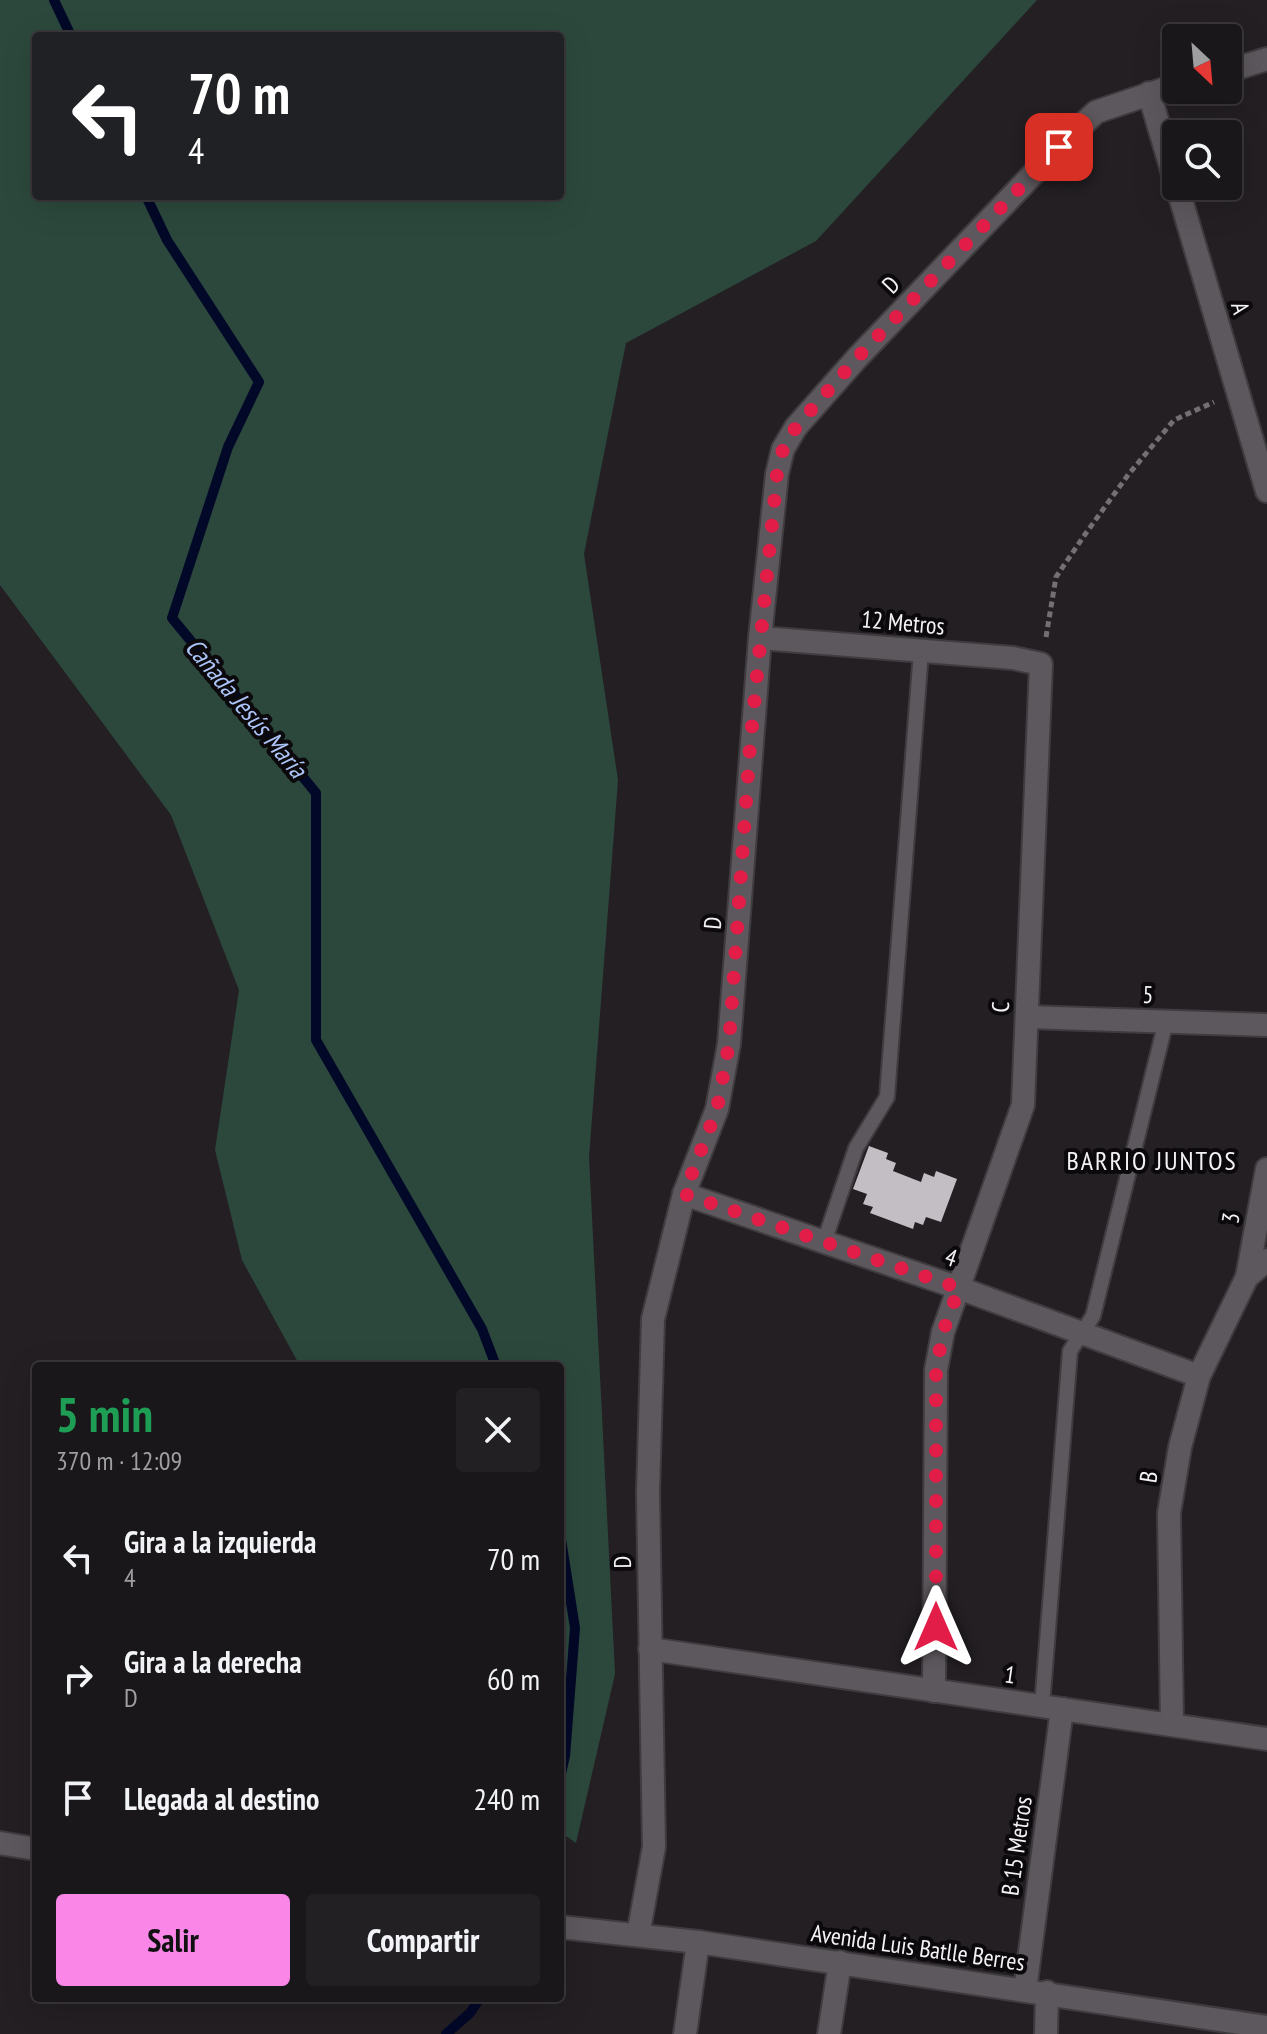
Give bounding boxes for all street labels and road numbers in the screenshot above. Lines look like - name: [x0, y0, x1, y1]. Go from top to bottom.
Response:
- street label: D: [875, 269, 906, 300]
- street label: A: [1224, 298, 1257, 318]
- street label: 12 Metros: [860, 603, 946, 642]
- street label: D: [697, 915, 728, 931]
- street label: 5: [1142, 979, 1154, 1010]
- street label: C: [985, 1001, 1016, 1013]
- street label: 3: [1214, 1210, 1247, 1226]
- street label: 4: [941, 1241, 961, 1274]
- street label: B: [1132, 1469, 1165, 1485]
- street label: D: [607, 1555, 638, 1569]
- street label: 1: [1003, 1658, 1018, 1691]
- street label: B 15 Metros: [994, 1794, 1039, 1898]
- street label: Avenida Luis Batlle Berres: [809, 1917, 1027, 1978]

